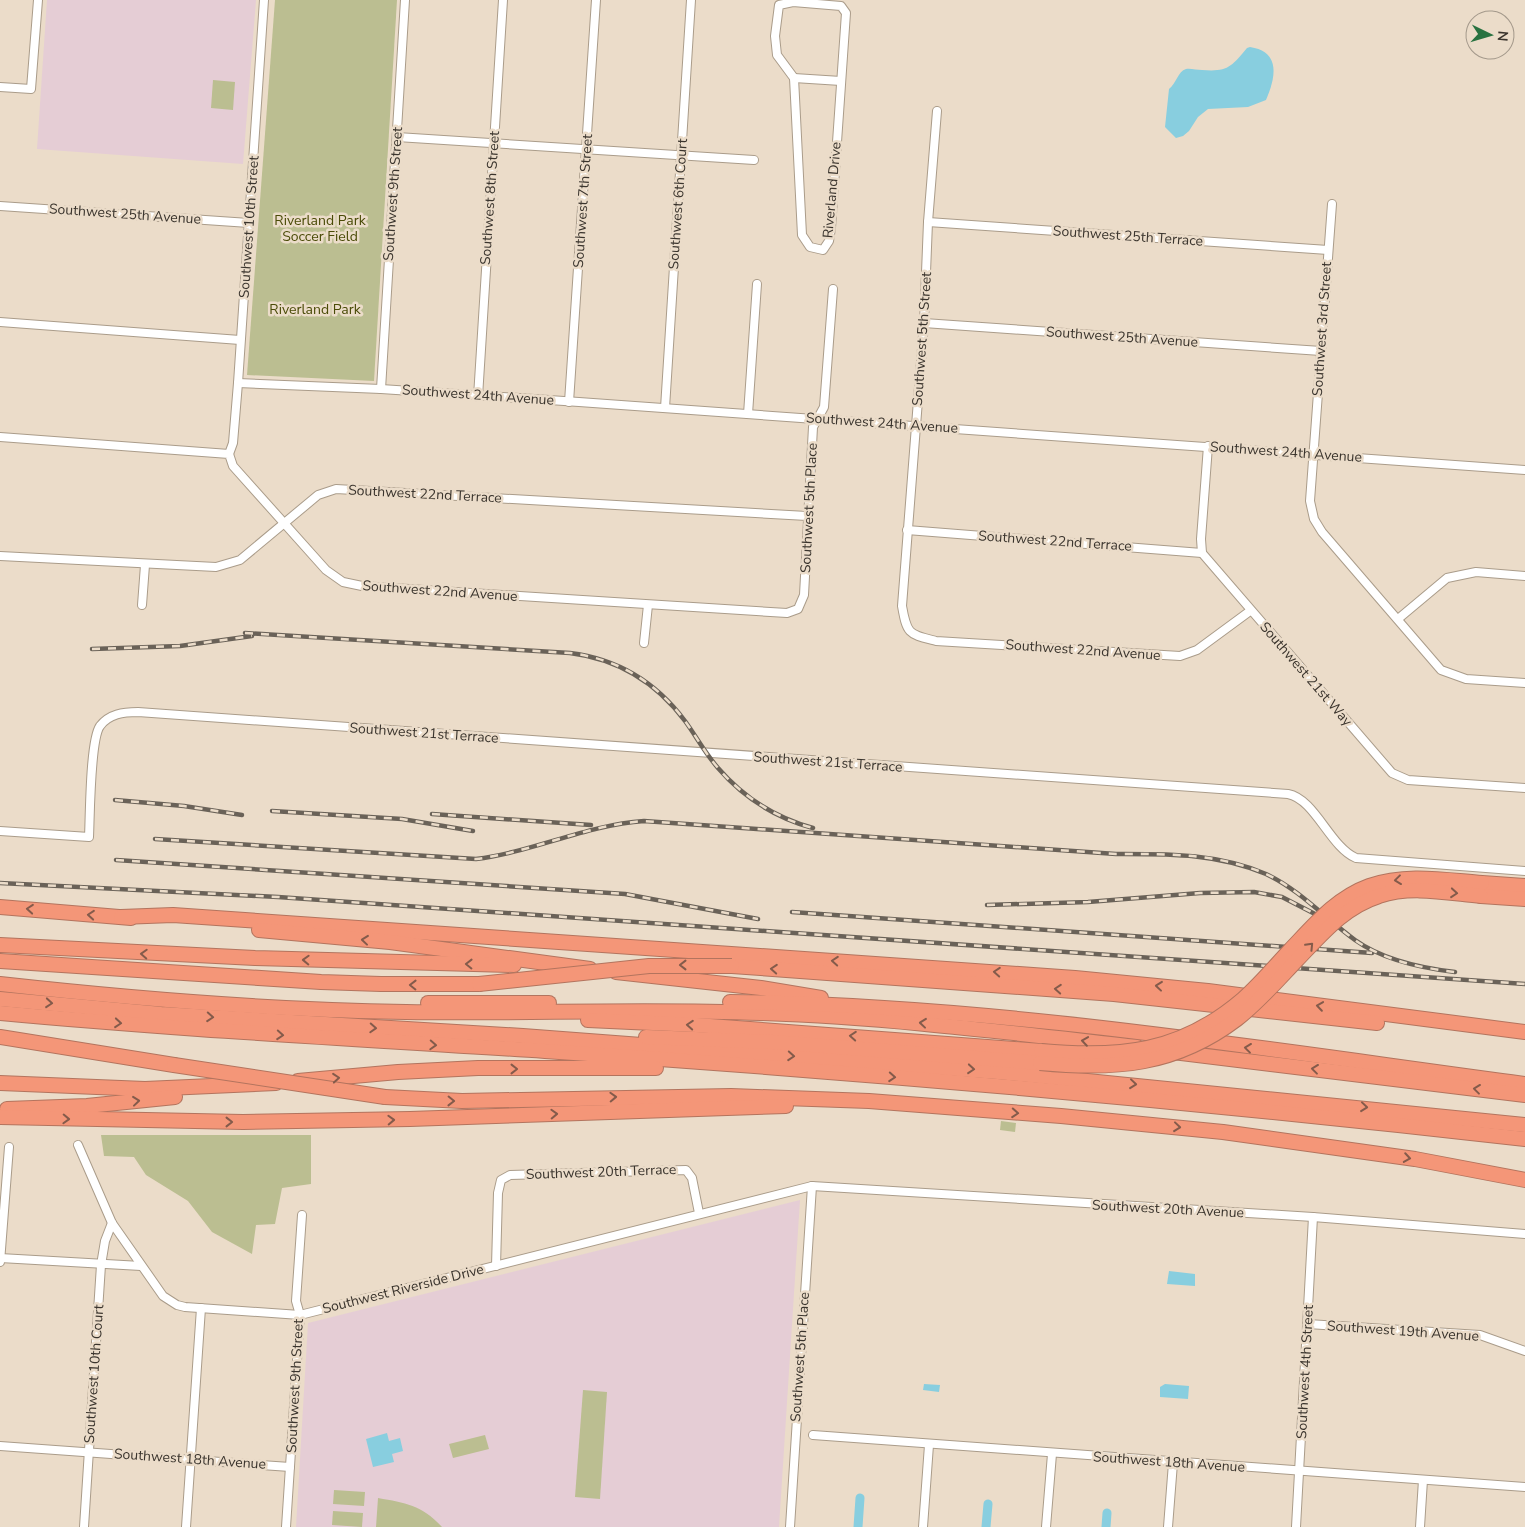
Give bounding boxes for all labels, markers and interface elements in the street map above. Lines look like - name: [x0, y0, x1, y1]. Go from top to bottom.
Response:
- north arrow: [1465, 10, 1515, 60]
- text: N: [1493, 30, 1512, 42]
- street label: Southwest 9th Street: [379, 126, 407, 262]
- street label: Southwest 8th Street: [476, 130, 504, 266]
- street label: Southwest 7th Street: [569, 133, 597, 269]
- street label: Southwest 6th Court: [664, 138, 692, 270]
- street label: Riverland Drive: [818, 141, 846, 239]
- street label: Southwest 10th Street: [235, 155, 263, 299]
- street label: Southwest 25th Avenue: [48, 199, 202, 229]
- park label: Riverland Park Soccer Field: [274, 211, 367, 246]
- street label: Southwest 25th Terrace: [1052, 221, 1204, 251]
- street label: Southwest 3rd Street: [1308, 261, 1336, 397]
- street label: Southwest 5th Street: [908, 271, 936, 407]
- park label: Riverland Park: [269, 300, 362, 319]
- street label: Southwest 25th Avenue: [1045, 322, 1199, 352]
- street label: Southwest 24th Avenue: [401, 380, 555, 410]
- street label: Southwest 24th Avenue: [805, 408, 959, 438]
- street label: Southwest 24th Avenue: [1209, 437, 1363, 467]
- street label: Southwest 5th Place: [796, 442, 822, 574]
- street label: Southwest 22nd Terrace: [348, 480, 502, 508]
- street label: Southwest 22nd Terrace: [978, 526, 1132, 556]
- street label: Southwest 22nd Avenue: [362, 576, 518, 606]
- street label: Southwest 21st Way: [1255, 618, 1357, 731]
- street label: Southwest 22nd Avenue: [1005, 635, 1161, 665]
- street label: Southwest 21st Terrace: [349, 718, 499, 748]
- street label: Southwest 21st Terrace: [753, 747, 903, 777]
- one-way arrow: [1394, 874, 1402, 884]
- one-way arrow: [1450, 888, 1458, 899]
- one-way arrow: [26, 904, 34, 915]
- one-way arrow: [86, 909, 94, 920]
- one-way arrow: [361, 935, 369, 946]
- one-way arrow: [1304, 943, 1313, 952]
- one-way arrow: [140, 948, 148, 959]
- one-way arrow: [302, 955, 310, 966]
- one-way arrow: [831, 955, 839, 966]
- one-way arrow: [464, 959, 472, 969]
- one-way arrow: [679, 960, 686, 970]
- one-way arrow: [770, 964, 778, 975]
- one-way arrow: [993, 967, 1001, 978]
- one-way arrow: [408, 980, 416, 990]
- one-way arrow: [1155, 981, 1163, 992]
- one-way arrow: [1054, 984, 1062, 995]
- one-way arrow: [45, 998, 53, 1009]
- one-way arrow: [1316, 1002, 1325, 1012]
- one-way arrow: [207, 1012, 215, 1023]
- one-way arrow: [115, 1018, 123, 1029]
- one-way arrow: [919, 1018, 927, 1029]
- one-way arrow: [686, 1020, 694, 1031]
- one-way arrow: [369, 1022, 377, 1033]
- one-way arrow: [277, 1030, 285, 1041]
- one-way arrow: [848, 1031, 856, 1042]
- one-way arrow: [1080, 1036, 1088, 1047]
- one-way arrow: [429, 1039, 437, 1050]
- one-way arrow: [1243, 1043, 1252, 1053]
- one-way arrow: [788, 1050, 796, 1061]
- one-way arrow: [510, 1064, 518, 1074]
- one-way arrow: [967, 1064, 975, 1075]
- one-way arrow: [1311, 1064, 1319, 1075]
- one-way arrow: [332, 1072, 340, 1083]
- one-way arrow: [888, 1072, 896, 1083]
- one-way arrow: [1129, 1078, 1137, 1089]
- one-way arrow: [1472, 1084, 1480, 1095]
- one-way arrow: [610, 1092, 617, 1102]
- one-way arrow: [447, 1095, 455, 1106]
- one-way arrow: [132, 1096, 140, 1107]
- one-way arrow: [1360, 1101, 1368, 1112]
- one-way arrow: [1011, 1107, 1019, 1118]
- one-way arrow: [550, 1109, 558, 1119]
- one-way arrow: [62, 1114, 70, 1124]
- one-way arrow: [387, 1114, 395, 1125]
- one-way arrow: [225, 1117, 233, 1128]
- one-way arrow: [1173, 1121, 1181, 1132]
- one-way arrow: [1404, 1152, 1412, 1163]
- street label: Southwest 20th Terrace: [525, 1160, 677, 1184]
- street label: Southwest 20th Avenue: [1091, 1196, 1245, 1222]
- street label: Southwest Riverside Drive: [320, 1260, 486, 1318]
- street label: Southwest 5th Place: [786, 1291, 814, 1423]
- street label: Southwest 10th Court: [80, 1304, 108, 1444]
- street label: Southwest 4th Street: [1292, 1304, 1318, 1440]
- street label: Southwest 19th Avenue: [1326, 1316, 1480, 1346]
- street label: Southwest 9th Street: [282, 1318, 308, 1454]
- street label: Southwest 18th Avenue: [113, 1444, 267, 1474]
- street label: Southwest 18th Avenue: [1092, 1447, 1246, 1477]

